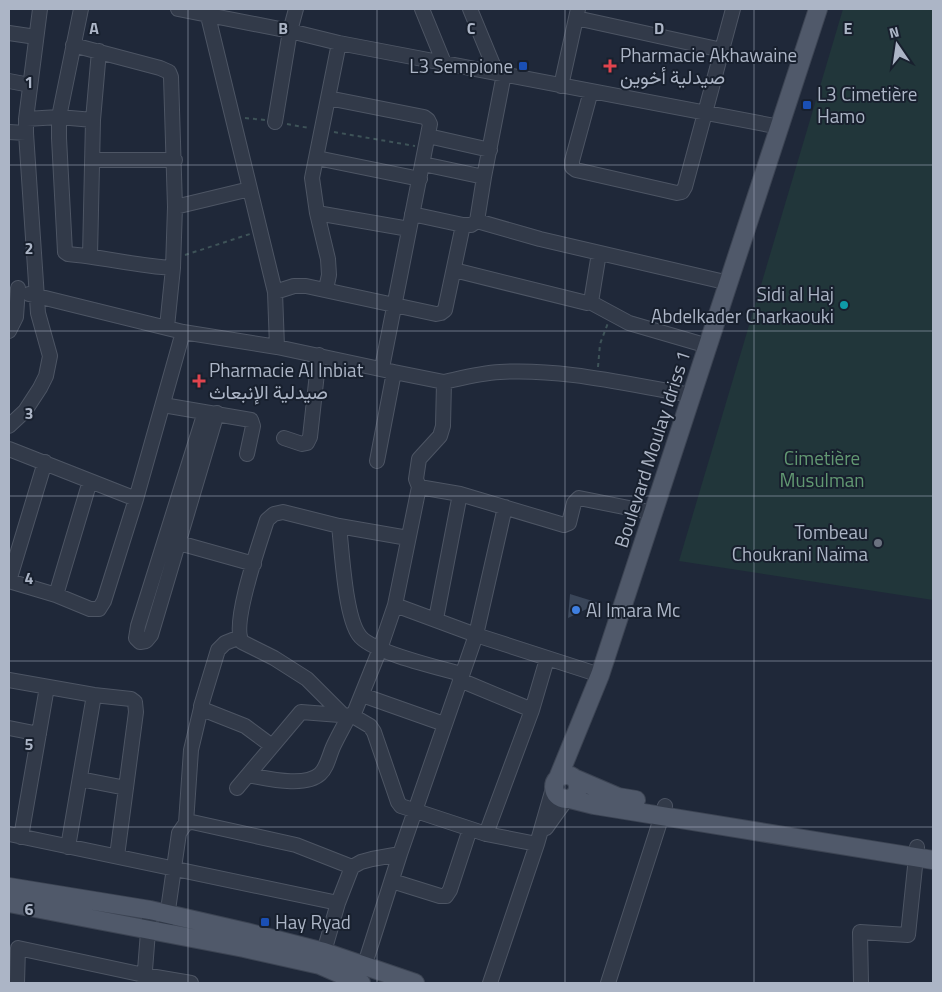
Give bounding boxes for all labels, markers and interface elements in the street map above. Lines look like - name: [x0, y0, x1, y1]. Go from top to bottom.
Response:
- text: A: [89, 16, 99, 40]
- text: B: [278, 16, 288, 40]
- text: C: [467, 16, 476, 40]
- text: D: [654, 16, 664, 40]
- text: E: [844, 16, 853, 40]
- north arrow: [872, 20, 922, 70]
- text: N: [887, 21, 901, 43]
- place label: Pharmacie Akhawaine صيدلية أخوين: [620, 40, 797, 91]
- place label: L3 Sempione: [409, 51, 513, 80]
- marker: L3 Sempione: [517, 60, 529, 72]
- marker: Pharmacie Akhawaine صيدلية أخوين: [604, 60, 616, 72]
- text: 1: [25, 70, 33, 94]
- place label: L3 Cimetière Hamo: [817, 79, 917, 130]
- marker: L3 Cimetière Hamo: [801, 99, 813, 111]
- text: 2: [25, 236, 33, 260]
- place label: Sidi al Haj Abdelkader Charkaouki: [651, 279, 834, 330]
- marker: Sidi al Haj Abdelkader Charkaouki: [838, 299, 850, 311]
- street label: Boulevard Moulay Idriss 1: [606, 347, 697, 551]
- place label: Pharmacie Al Inbiat صيدلية الإنبعاث: [209, 355, 364, 406]
- marker: Pharmacie Al Inbiat صيدلية الإنبعاث: [193, 375, 205, 387]
- text: 3: [25, 401, 33, 425]
- park label: Cimetière Musulman: [780, 443, 864, 494]
- place label: Tombeau Choukrani Naïma: [732, 517, 868, 568]
- marker: Tombeau Choukrani Naïma: [872, 537, 884, 549]
- text: 4: [25, 566, 34, 590]
- place label: Al Imara Mc: [586, 595, 680, 624]
- marker: Al Imara Mc: [570, 604, 582, 616]
- text: 5: [25, 732, 34, 756]
- text: 6: [25, 897, 34, 921]
- place label: Hay Ryad: [275, 907, 351, 936]
- marker: Hay Ryad: [259, 916, 271, 928]

